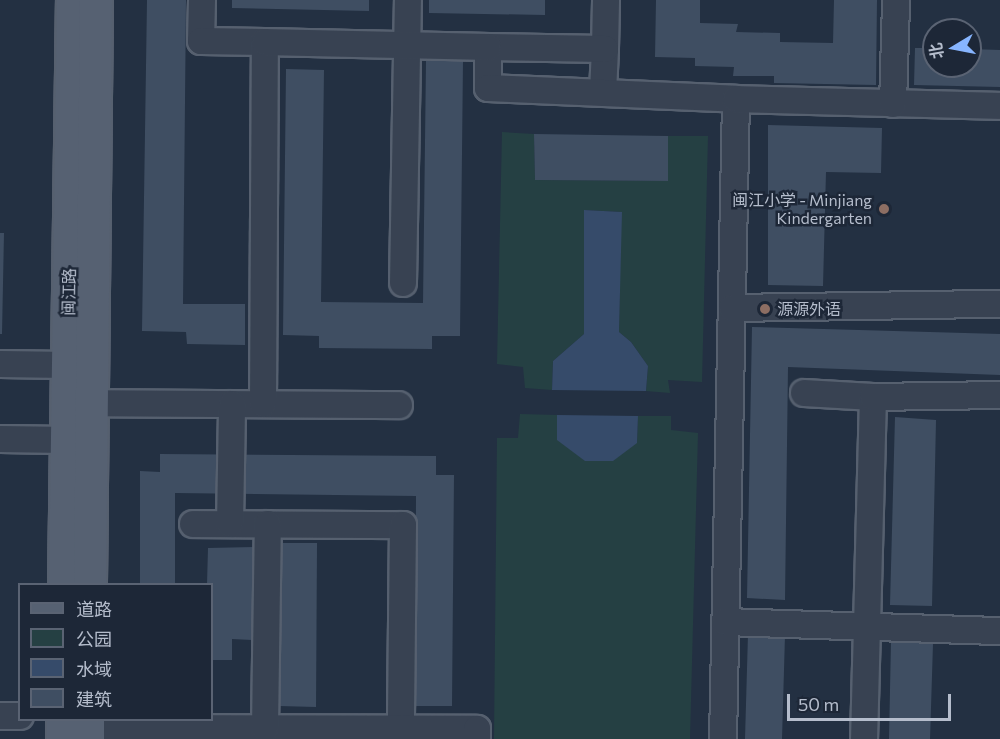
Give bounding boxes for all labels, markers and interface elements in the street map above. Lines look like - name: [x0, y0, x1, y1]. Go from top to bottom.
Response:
- north arrow: [922, 18, 982, 78]
- text: 北: [925, 41, 946, 60]
- place label: 闽江小学 - Minjiang Kindergarten: [732, 190, 872, 228]
- marker: 闽江小学 - Minjiang Kindergarten: [877, 202, 891, 216]
- street label: 闽江路: [59, 268, 79, 316]
- place label: 源源外语: [777, 299, 841, 319]
- marker: 源源外语: [758, 302, 772, 316]
- legend: [18, 583, 213, 721]
- text: 道路: [76, 598, 112, 620]
- text: 公园: [76, 628, 112, 650]
- text: 水域: [76, 658, 112, 680]
- scale bar: [790, 682, 954, 720]
- text: 建筑: [76, 688, 112, 710]
- text: 50 m: [798, 693, 839, 715]

